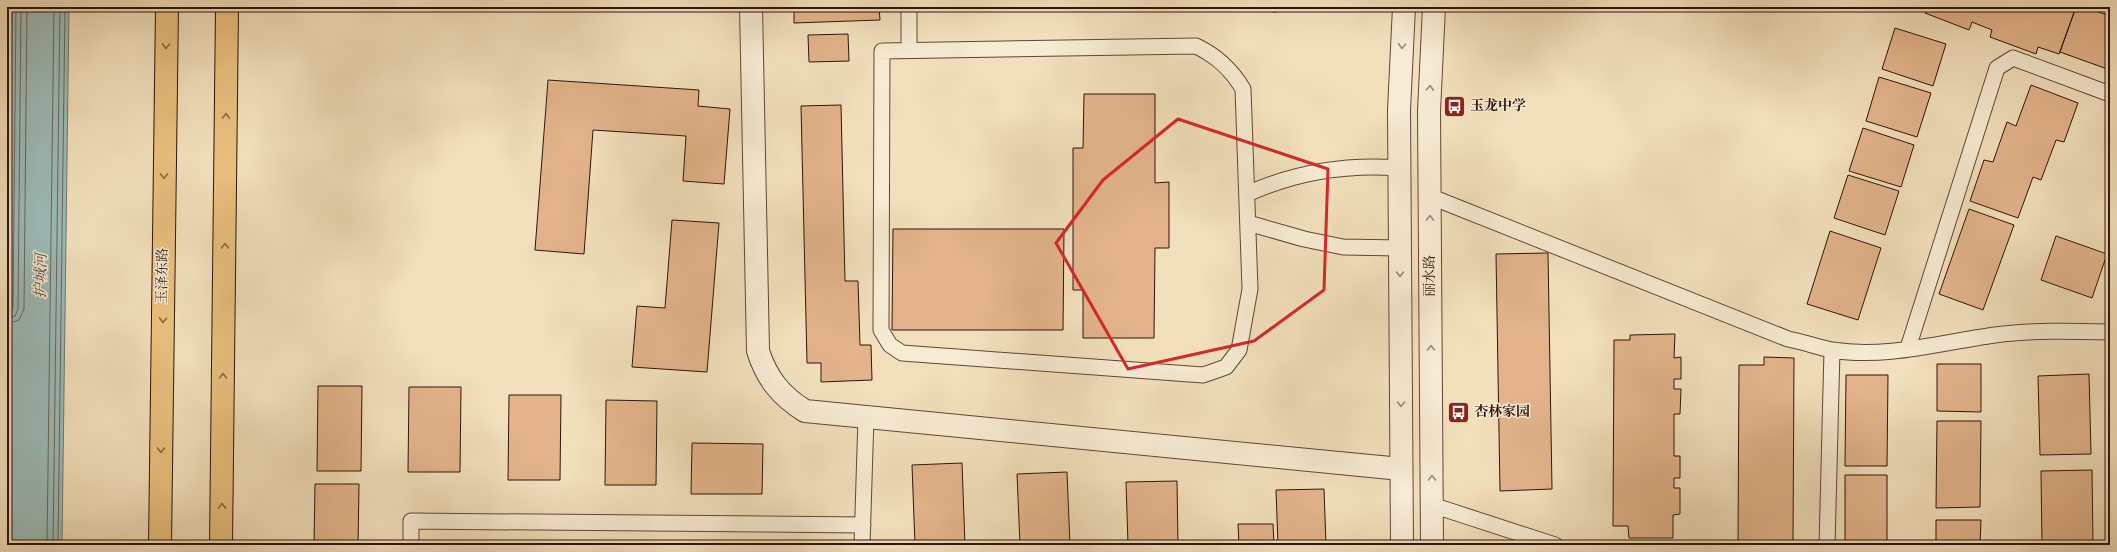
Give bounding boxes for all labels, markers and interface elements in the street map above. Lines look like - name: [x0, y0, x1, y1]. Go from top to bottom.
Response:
- one-way arrow: [162, 43, 170, 49]
- one-way arrow: [1398, 43, 1406, 49]
- one-way arrow: [1426, 85, 1435, 91]
- bus stop icon: 玉龙中学: [1442, 93, 1468, 119]
- place label: 玉龙中学: [1470, 97, 1526, 116]
- one-way arrow: [222, 113, 230, 119]
- one-way arrow: [160, 173, 169, 179]
- one-way arrow: [1426, 215, 1434, 221]
- one-way arrow: [220, 243, 229, 249]
- street label: 玉泽东路: [153, 248, 173, 304]
- water label: 护城河: [31, 250, 53, 299]
- street label: 丽水路: [1421, 255, 1440, 297]
- one-way arrow: [1396, 271, 1404, 277]
- one-way arrow: [159, 317, 167, 323]
- one-way arrow: [1427, 345, 1435, 351]
- one-way arrow: [219, 373, 227, 379]
- bus stop icon: 杏林家园: [1446, 399, 1472, 425]
- one-way arrow: [1397, 401, 1405, 407]
- place label: 杏林家园: [1474, 403, 1530, 422]
- one-way arrow: [157, 447, 165, 453]
- one-way arrow: [1428, 475, 1436, 481]
- one-way arrow: [218, 503, 226, 509]

